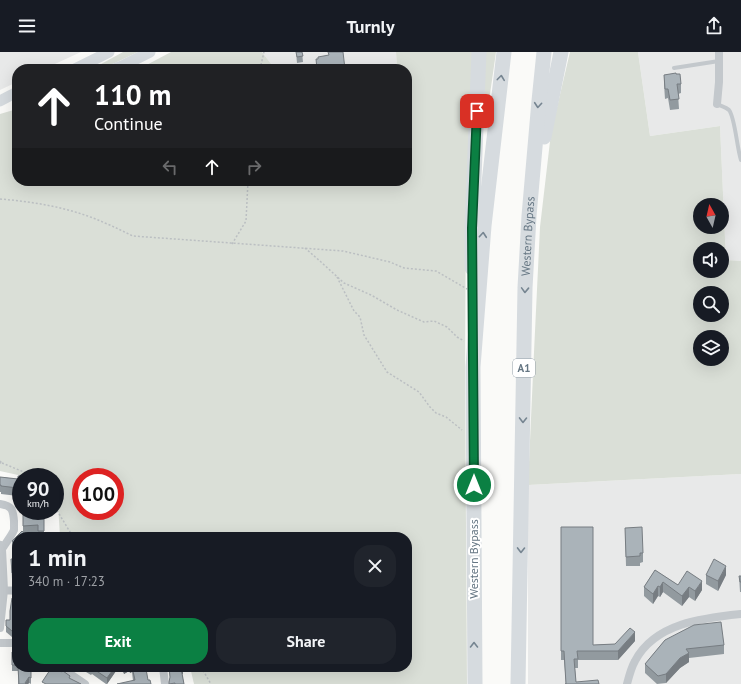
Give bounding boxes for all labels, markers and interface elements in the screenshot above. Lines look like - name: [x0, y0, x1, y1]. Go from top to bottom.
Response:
- icon: menu: [16, 15, 38, 37]
- text: Turnly: [346, 15, 395, 38]
- icon: share: [703, 15, 725, 37]
- one-way arrow: [496, 75, 505, 81]
- text: 110 m: [94, 76, 171, 113]
- icon: ahead: [28, 80, 80, 132]
- pin: [460, 94, 494, 128]
- icon: arrive: [466, 100, 488, 122]
- one-way arrow: [534, 102, 543, 108]
- text: Continue: [94, 112, 163, 135]
- icon: left: [159, 156, 181, 178]
- icon: ahead: [201, 156, 223, 178]
- icon: right: [243, 156, 265, 178]
- street label: Western Bypass: [518, 196, 538, 276]
- north arrow: [693, 198, 729, 234]
- map controls: [693, 198, 729, 366]
- one-way arrow: [479, 232, 488, 238]
- button: sound: [693, 242, 729, 278]
- button: search: [693, 286, 729, 322]
- one-way arrow: [521, 287, 529, 293]
- button: layers: [693, 330, 729, 366]
- road number: A1: [513, 359, 535, 377]
- one-way arrow: [519, 417, 527, 423]
- position arrow: [453, 464, 495, 506]
- speed limit sign: 100: [72, 468, 124, 520]
- text: 90: [27, 476, 49, 502]
- text: km/h: [27, 497, 49, 510]
- street label: Western Bypass: [466, 519, 481, 599]
- text: 1 min: [28, 542, 87, 573]
- button: close: [354, 545, 396, 587]
- one-way arrow: [516, 547, 525, 553]
- text: 340 m · 17:23: [28, 573, 105, 590]
- button: Exit: [28, 618, 208, 664]
- button: Share: [216, 618, 396, 664]
- one-way arrow: [470, 642, 478, 648]

